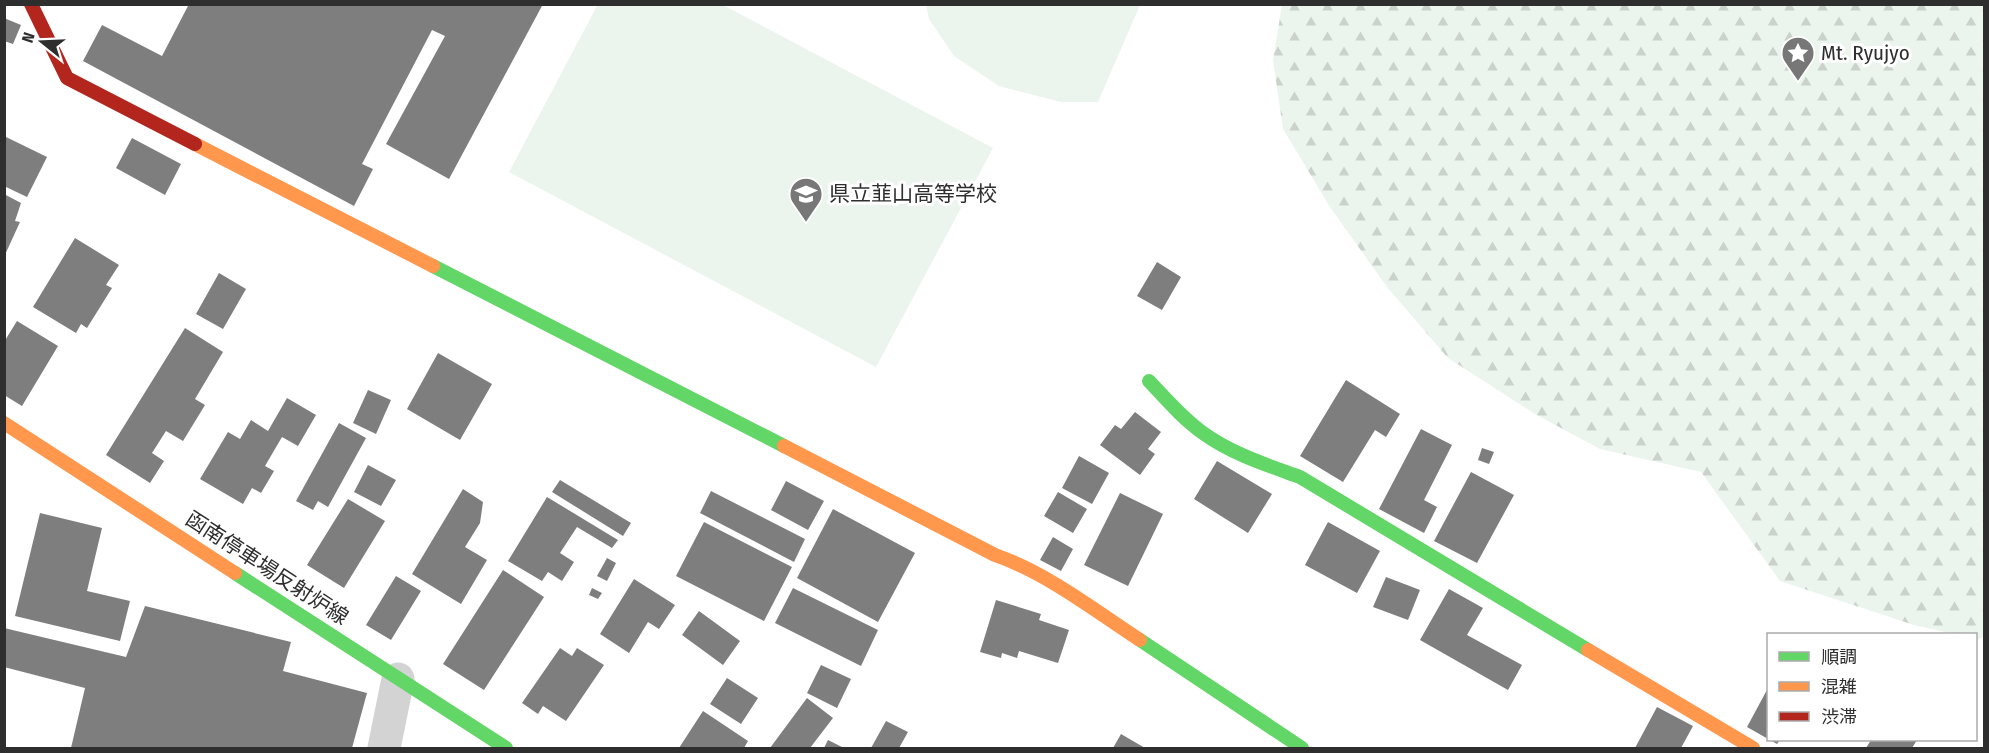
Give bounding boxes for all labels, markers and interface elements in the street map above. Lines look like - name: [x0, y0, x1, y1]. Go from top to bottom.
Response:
- north arrow: [12, 12, 72, 72]
- text: N: [18, 30, 39, 45]
- place icon: Mt. Ryujyo: [1780, 35, 1816, 82]
- place label: Mt. Ryujyo: [1821, 40, 1910, 66]
- school or university icon: 県立韮山高等学校: [788, 176, 824, 223]
- place label: 県立韮山高等学校: [829, 181, 997, 207]
- street label: 函南停車場反射炉線: [181, 506, 353, 630]
- legend: [1767, 633, 1977, 741]
- text: 順調: [1821, 646, 1857, 668]
- text: 混雑: [1821, 676, 1857, 698]
- text: 渋滞: [1821, 706, 1857, 728]

